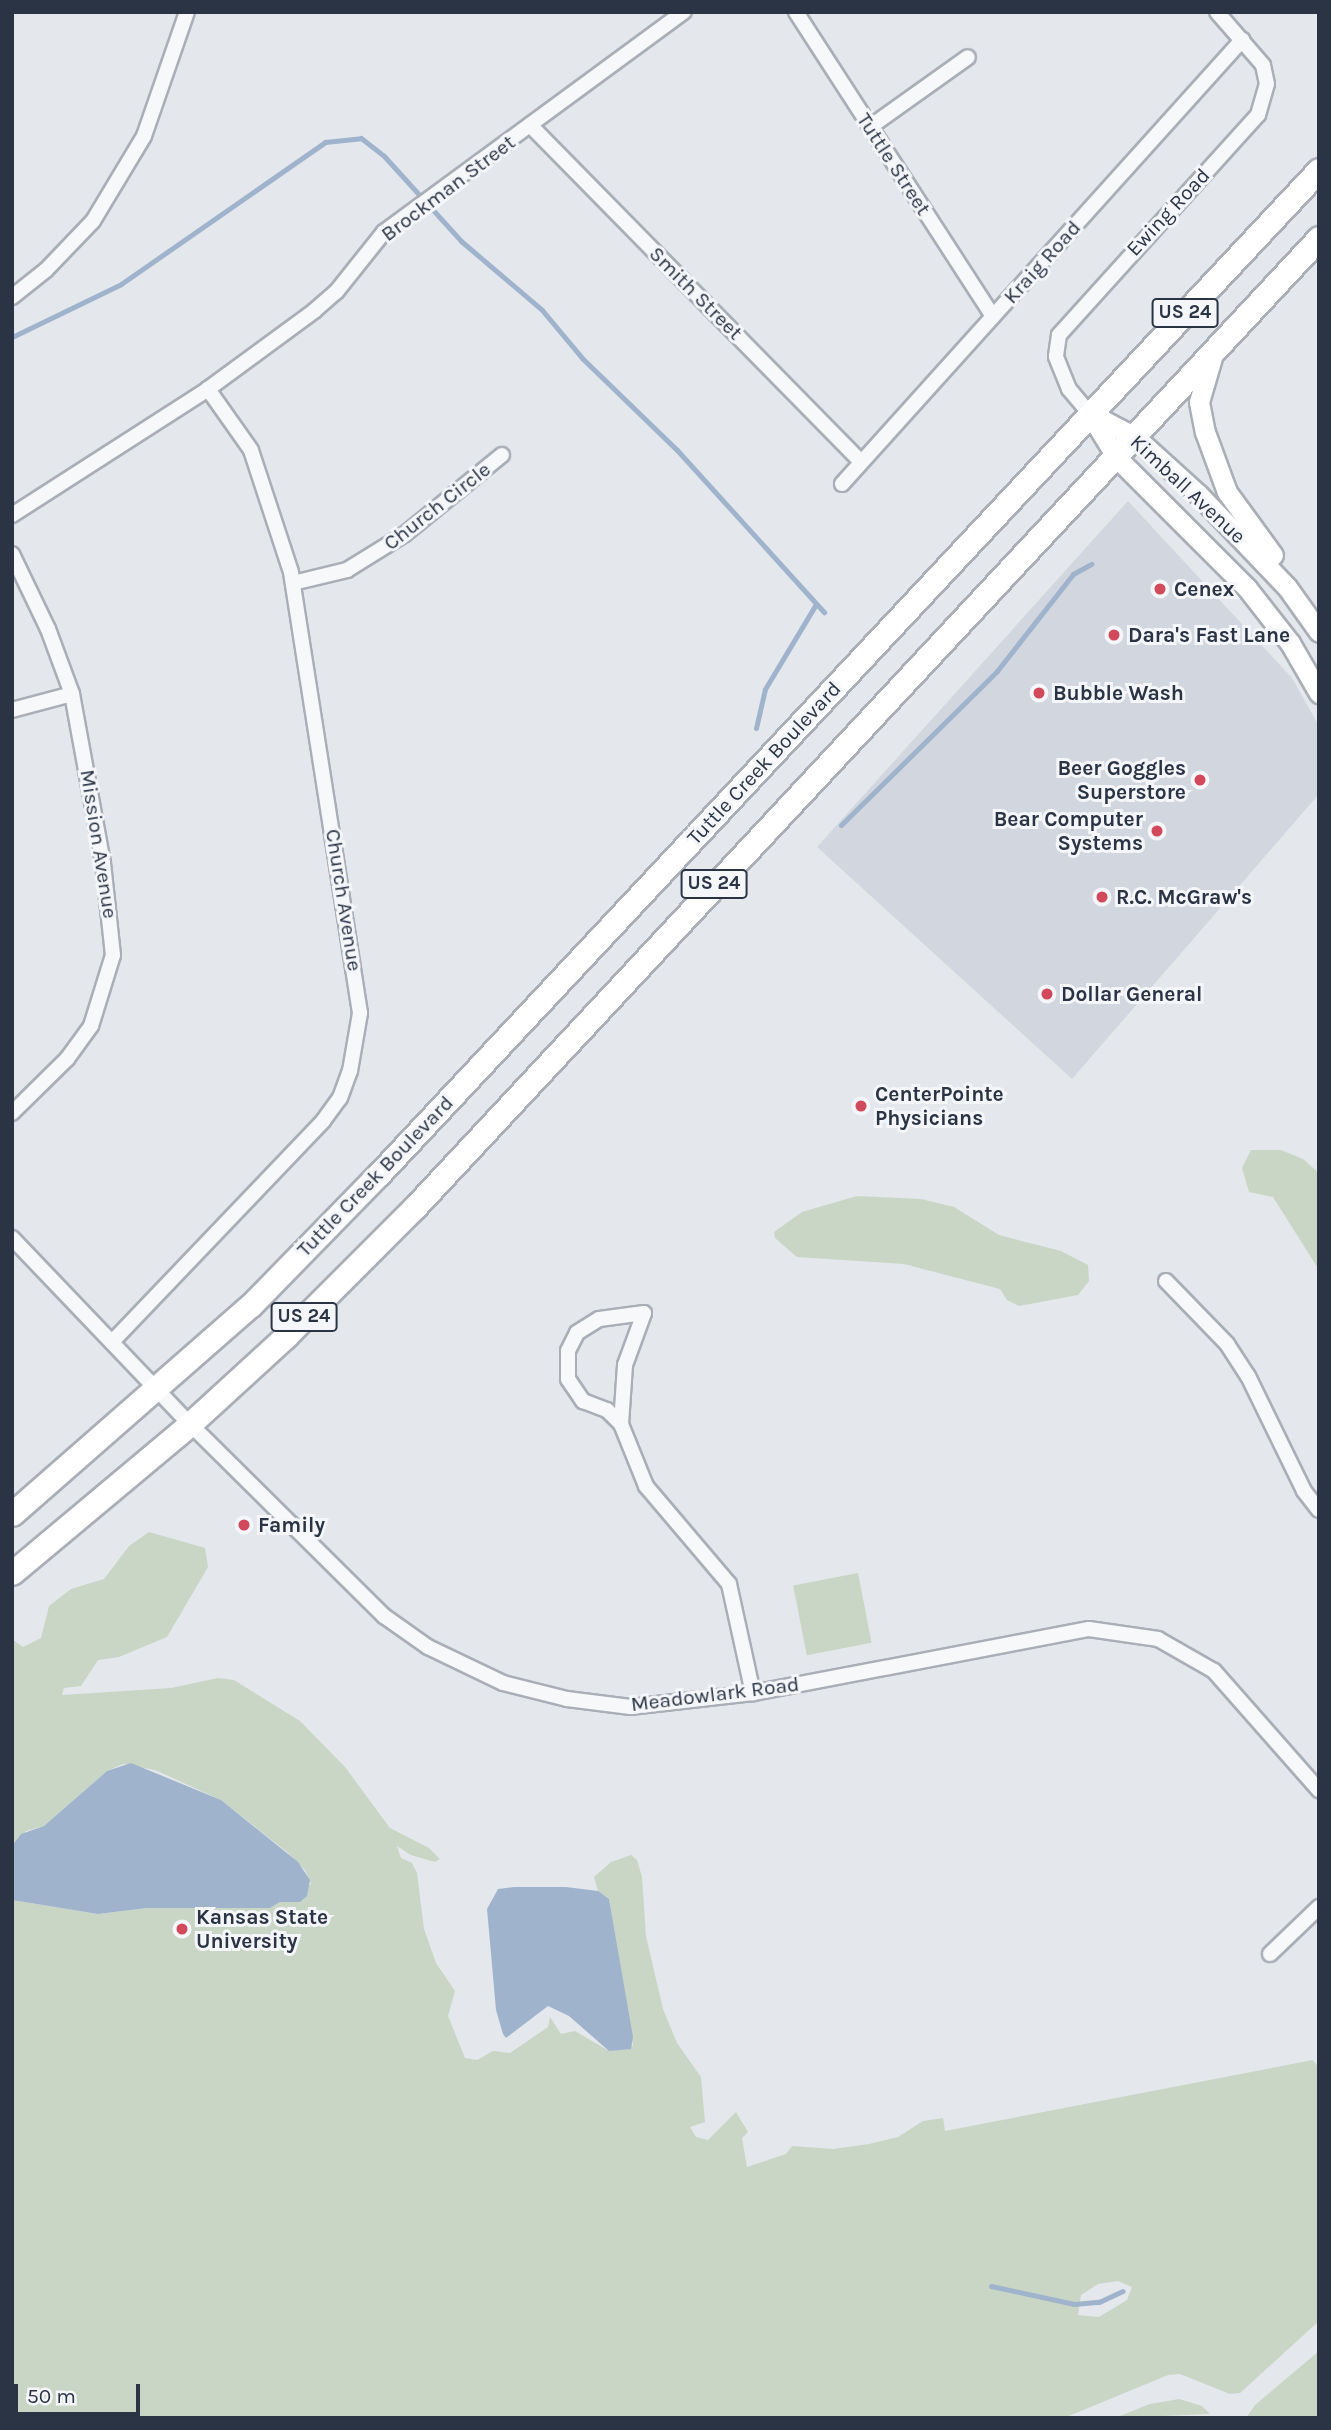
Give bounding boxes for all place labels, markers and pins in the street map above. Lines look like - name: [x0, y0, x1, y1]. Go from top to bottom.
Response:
- place label: Cenex: [1174, 576, 1234, 602]
- marker: Cenex: [1152, 581, 1168, 597]
- place label: Dara's Fast Lane: [1128, 622, 1290, 648]
- marker: Dara's Fast Lane: [1106, 627, 1122, 643]
- place label: Bubble Wash: [1053, 680, 1184, 706]
- marker: Bubble Wash: [1031, 685, 1047, 701]
- place label: Beer Goggles Superstore: [1057, 755, 1186, 805]
- marker: Beer Goggles Superstore: [1192, 772, 1208, 788]
- place label: Bear Computer Systems: [994, 806, 1143, 856]
- marker: Bear Computer Systems: [1149, 823, 1165, 839]
- place label: R.C. McGraw's: [1116, 884, 1252, 910]
- marker: R.C. McGraw's: [1094, 889, 1110, 905]
- place label: Dollar General: [1061, 981, 1202, 1007]
- marker: Dollar General: [1039, 986, 1055, 1002]
- place label: CenterPointe Physicians: [875, 1081, 1004, 1131]
- marker: CenterPointe Physicians: [853, 1098, 869, 1114]
- place label: Family: [258, 1512, 325, 1538]
- marker: Family: [236, 1517, 252, 1533]
- place label: Kansas State University: [196, 1904, 328, 1954]
- marker: Kansas State University: [174, 1921, 190, 1937]

